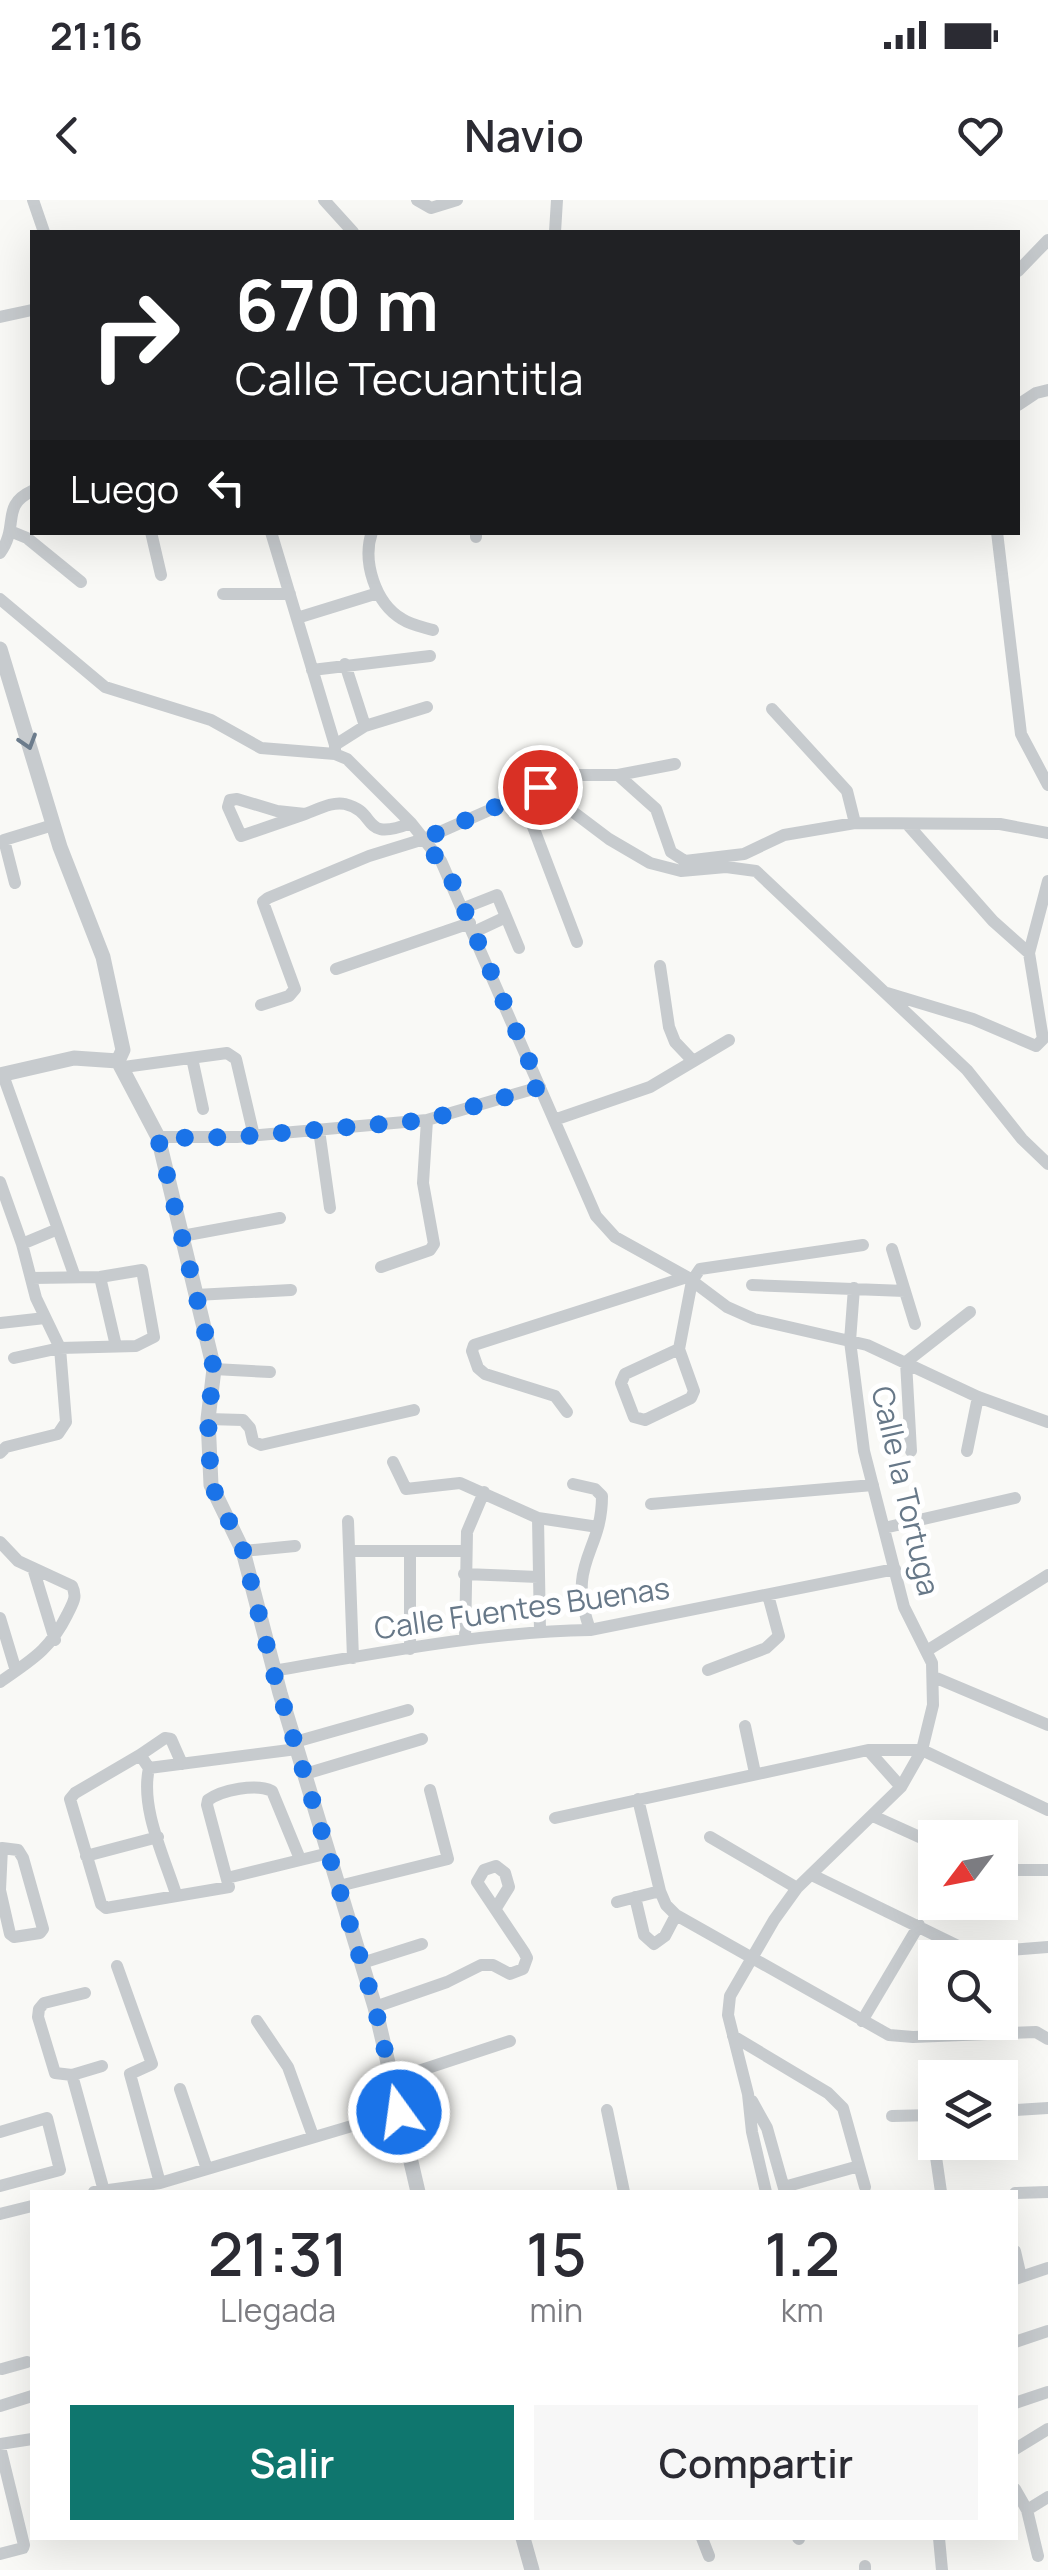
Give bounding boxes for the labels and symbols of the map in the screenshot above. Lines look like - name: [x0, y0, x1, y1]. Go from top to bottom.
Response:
- one-way arrow: [16, 733, 37, 750]
- pin: [498, 745, 583, 830]
- street label: Calle la Tortuga: [862, 1382, 950, 1599]
- street label: Calle Fuentes Buenas: [372, 1566, 672, 1649]
- north arrow: [918, 1820, 1018, 1920]
- position arrow: [347, 2060, 451, 2164]

